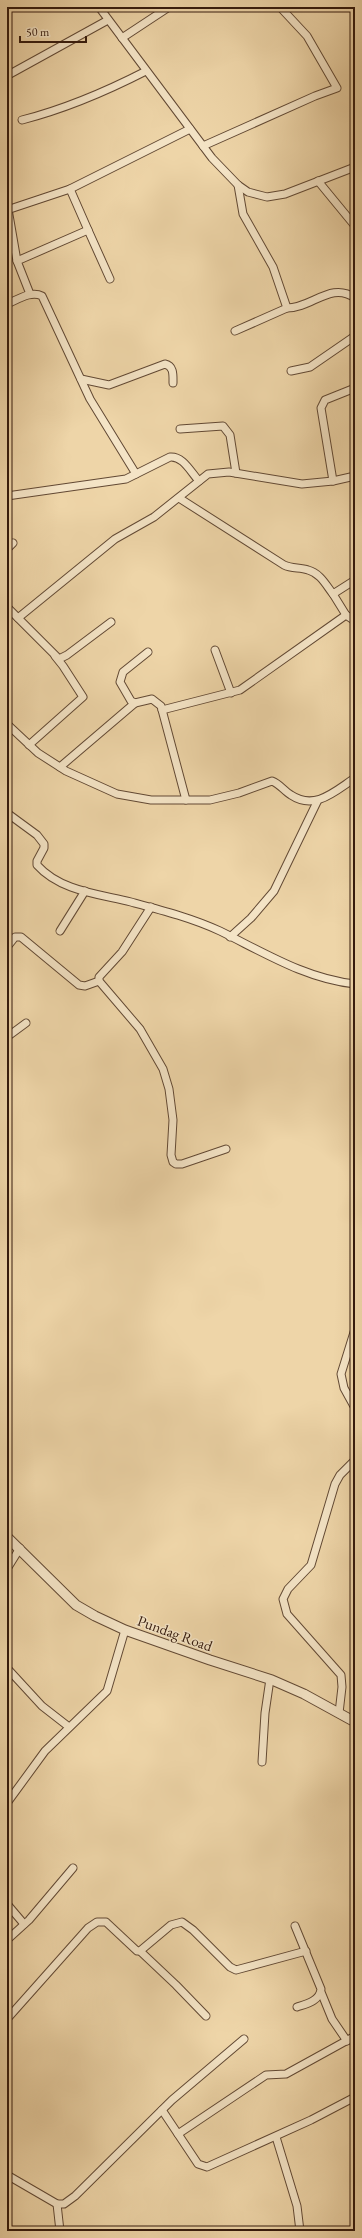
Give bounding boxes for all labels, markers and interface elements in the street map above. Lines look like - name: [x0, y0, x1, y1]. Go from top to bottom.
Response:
- scale bar: [20, 18, 86, 44]
- text: 50 m: [26, 24, 50, 40]
- street label: Pundag Road: [135, 1611, 216, 1656]

